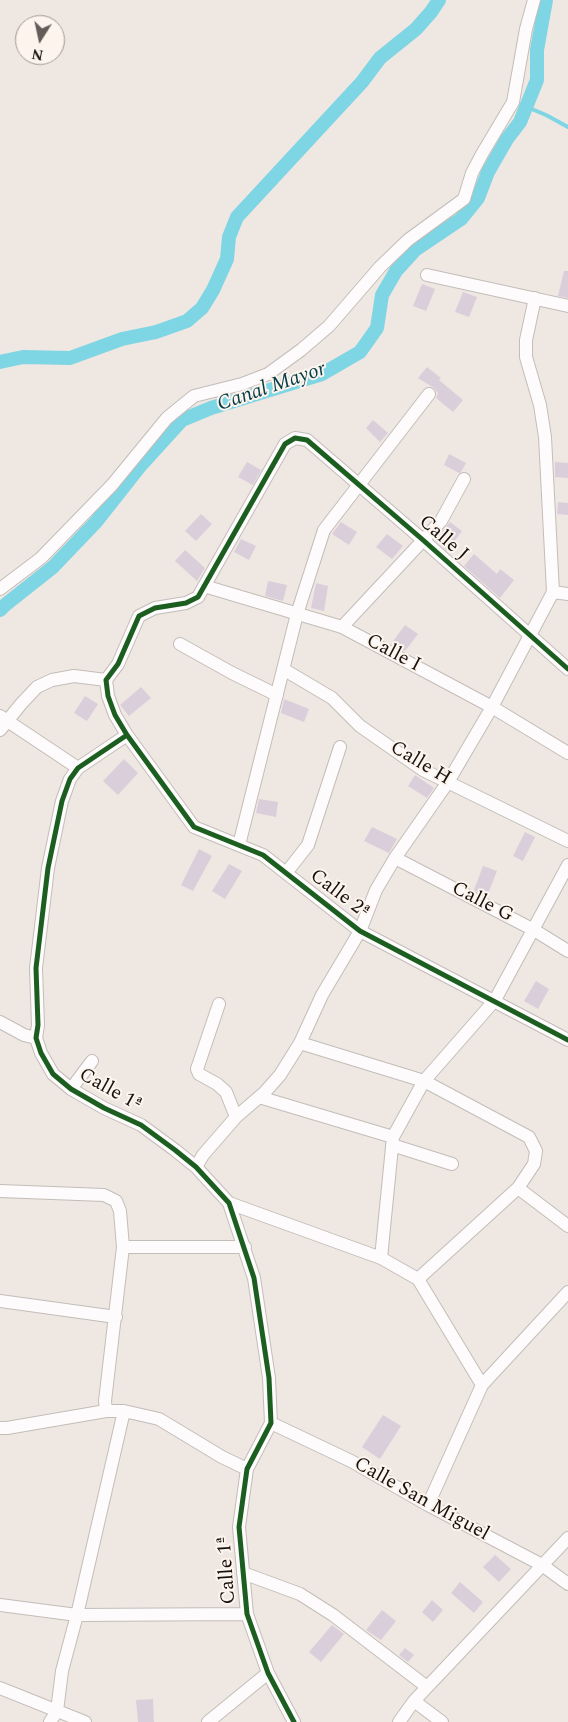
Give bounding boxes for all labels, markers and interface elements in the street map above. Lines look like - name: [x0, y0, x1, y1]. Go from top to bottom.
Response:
- north arrow: [15, 15, 65, 65]
- text: N: [30, 43, 45, 66]
- water label: Canal Mayor: [214, 358, 330, 418]
- street label: Calle J: [413, 511, 473, 567]
- street label: Calle I: [362, 630, 424, 678]
- street label: Calle H: [385, 737, 455, 791]
- street label: Calle 2ª: [304, 865, 374, 925]
- street label: Calle G: [447, 877, 517, 929]
- street label: Calle 1ª: [74, 1064, 146, 1118]
- street label: Calle San Miguel: [349, 1453, 493, 1547]
- street label: Calle 1ª: [214, 1535, 242, 1605]

